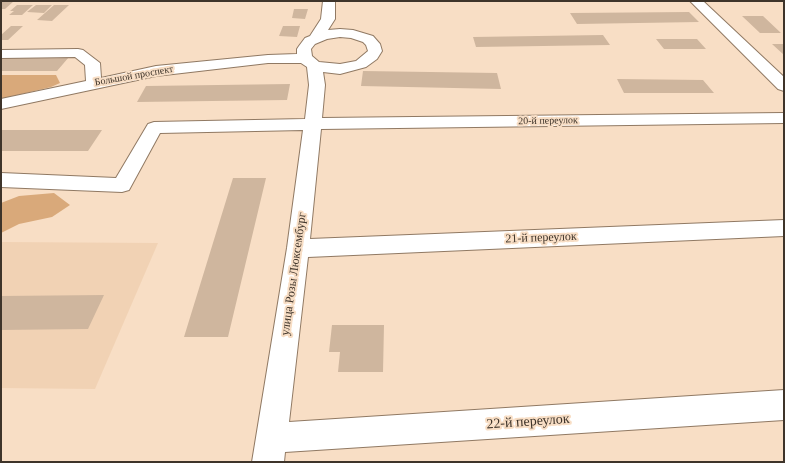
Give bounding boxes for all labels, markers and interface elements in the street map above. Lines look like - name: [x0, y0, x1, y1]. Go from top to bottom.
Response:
- street label: Большой проспект: [94, 63, 174, 89]
- street label: 20-й переулок: [518, 114, 578, 128]
- street label: улица Розы Люксембург: [278, 211, 310, 337]
- street label: 21-й переулок: [505, 230, 577, 246]
- street label: 22-й переулок: [486, 411, 570, 433]

